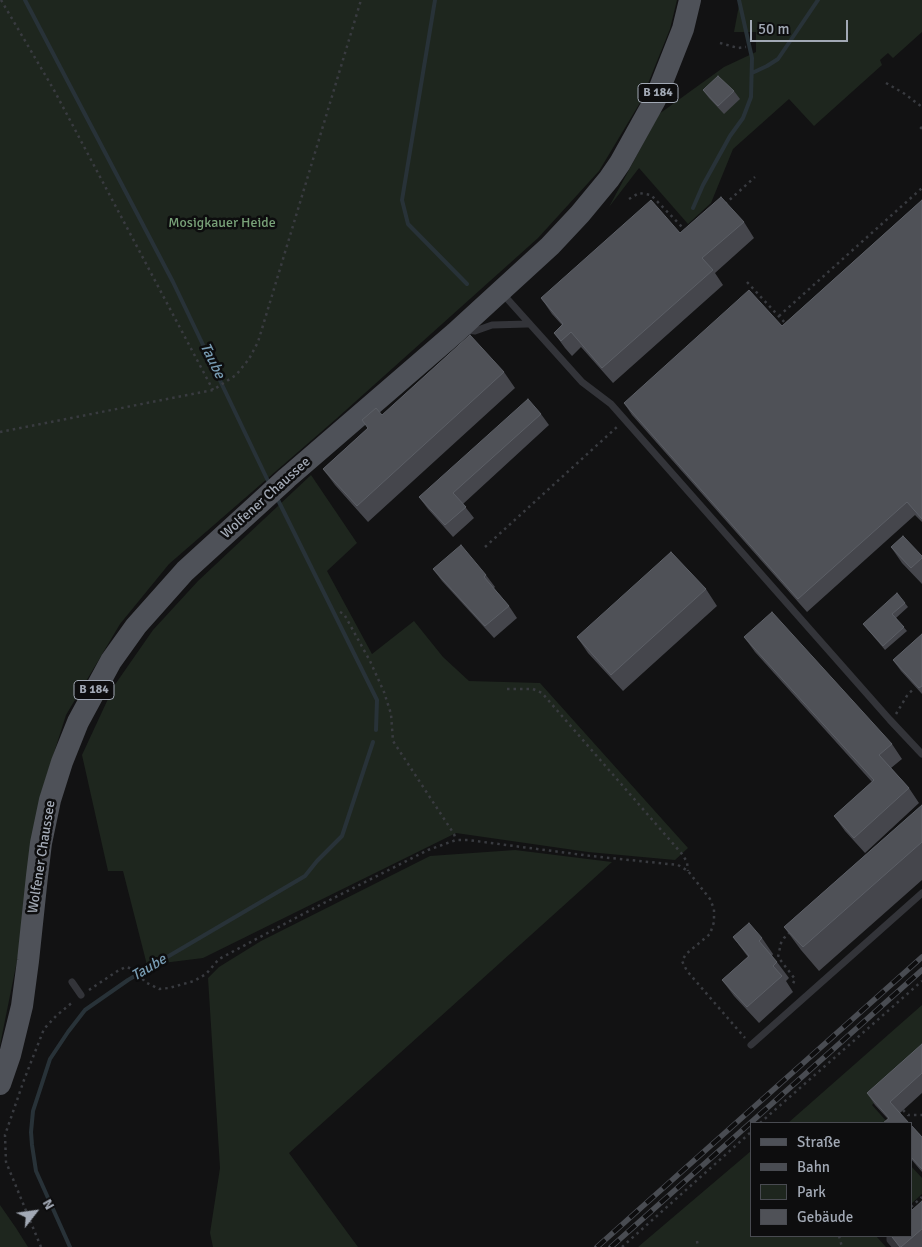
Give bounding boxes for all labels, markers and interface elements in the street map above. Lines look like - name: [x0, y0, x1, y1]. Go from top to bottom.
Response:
- scale bar: [752, 10, 850, 42]
- text: 50 m: [758, 20, 789, 38]
- road number: B 184: [638, 84, 678, 102]
- park label: Mosigkauer Heide: [168, 215, 276, 231]
- water label: Taube: [196, 340, 228, 382]
- street label: Wolfener Chaussee: [218, 454, 314, 542]
- road number: B 184: [74, 680, 114, 700]
- street label: Wolfener Chaussee: [25, 799, 59, 915]
- water label: Taube: [128, 951, 170, 985]
- legend: [750, 1122, 912, 1237]
- text: Straße: [797, 1133, 841, 1151]
- text: Bahn: [797, 1158, 830, 1176]
- text: Park: [797, 1183, 826, 1201]
- north arrow: [10, 1187, 60, 1237]
- text: N: [39, 1196, 58, 1213]
- text: Gebäude: [797, 1208, 853, 1226]

